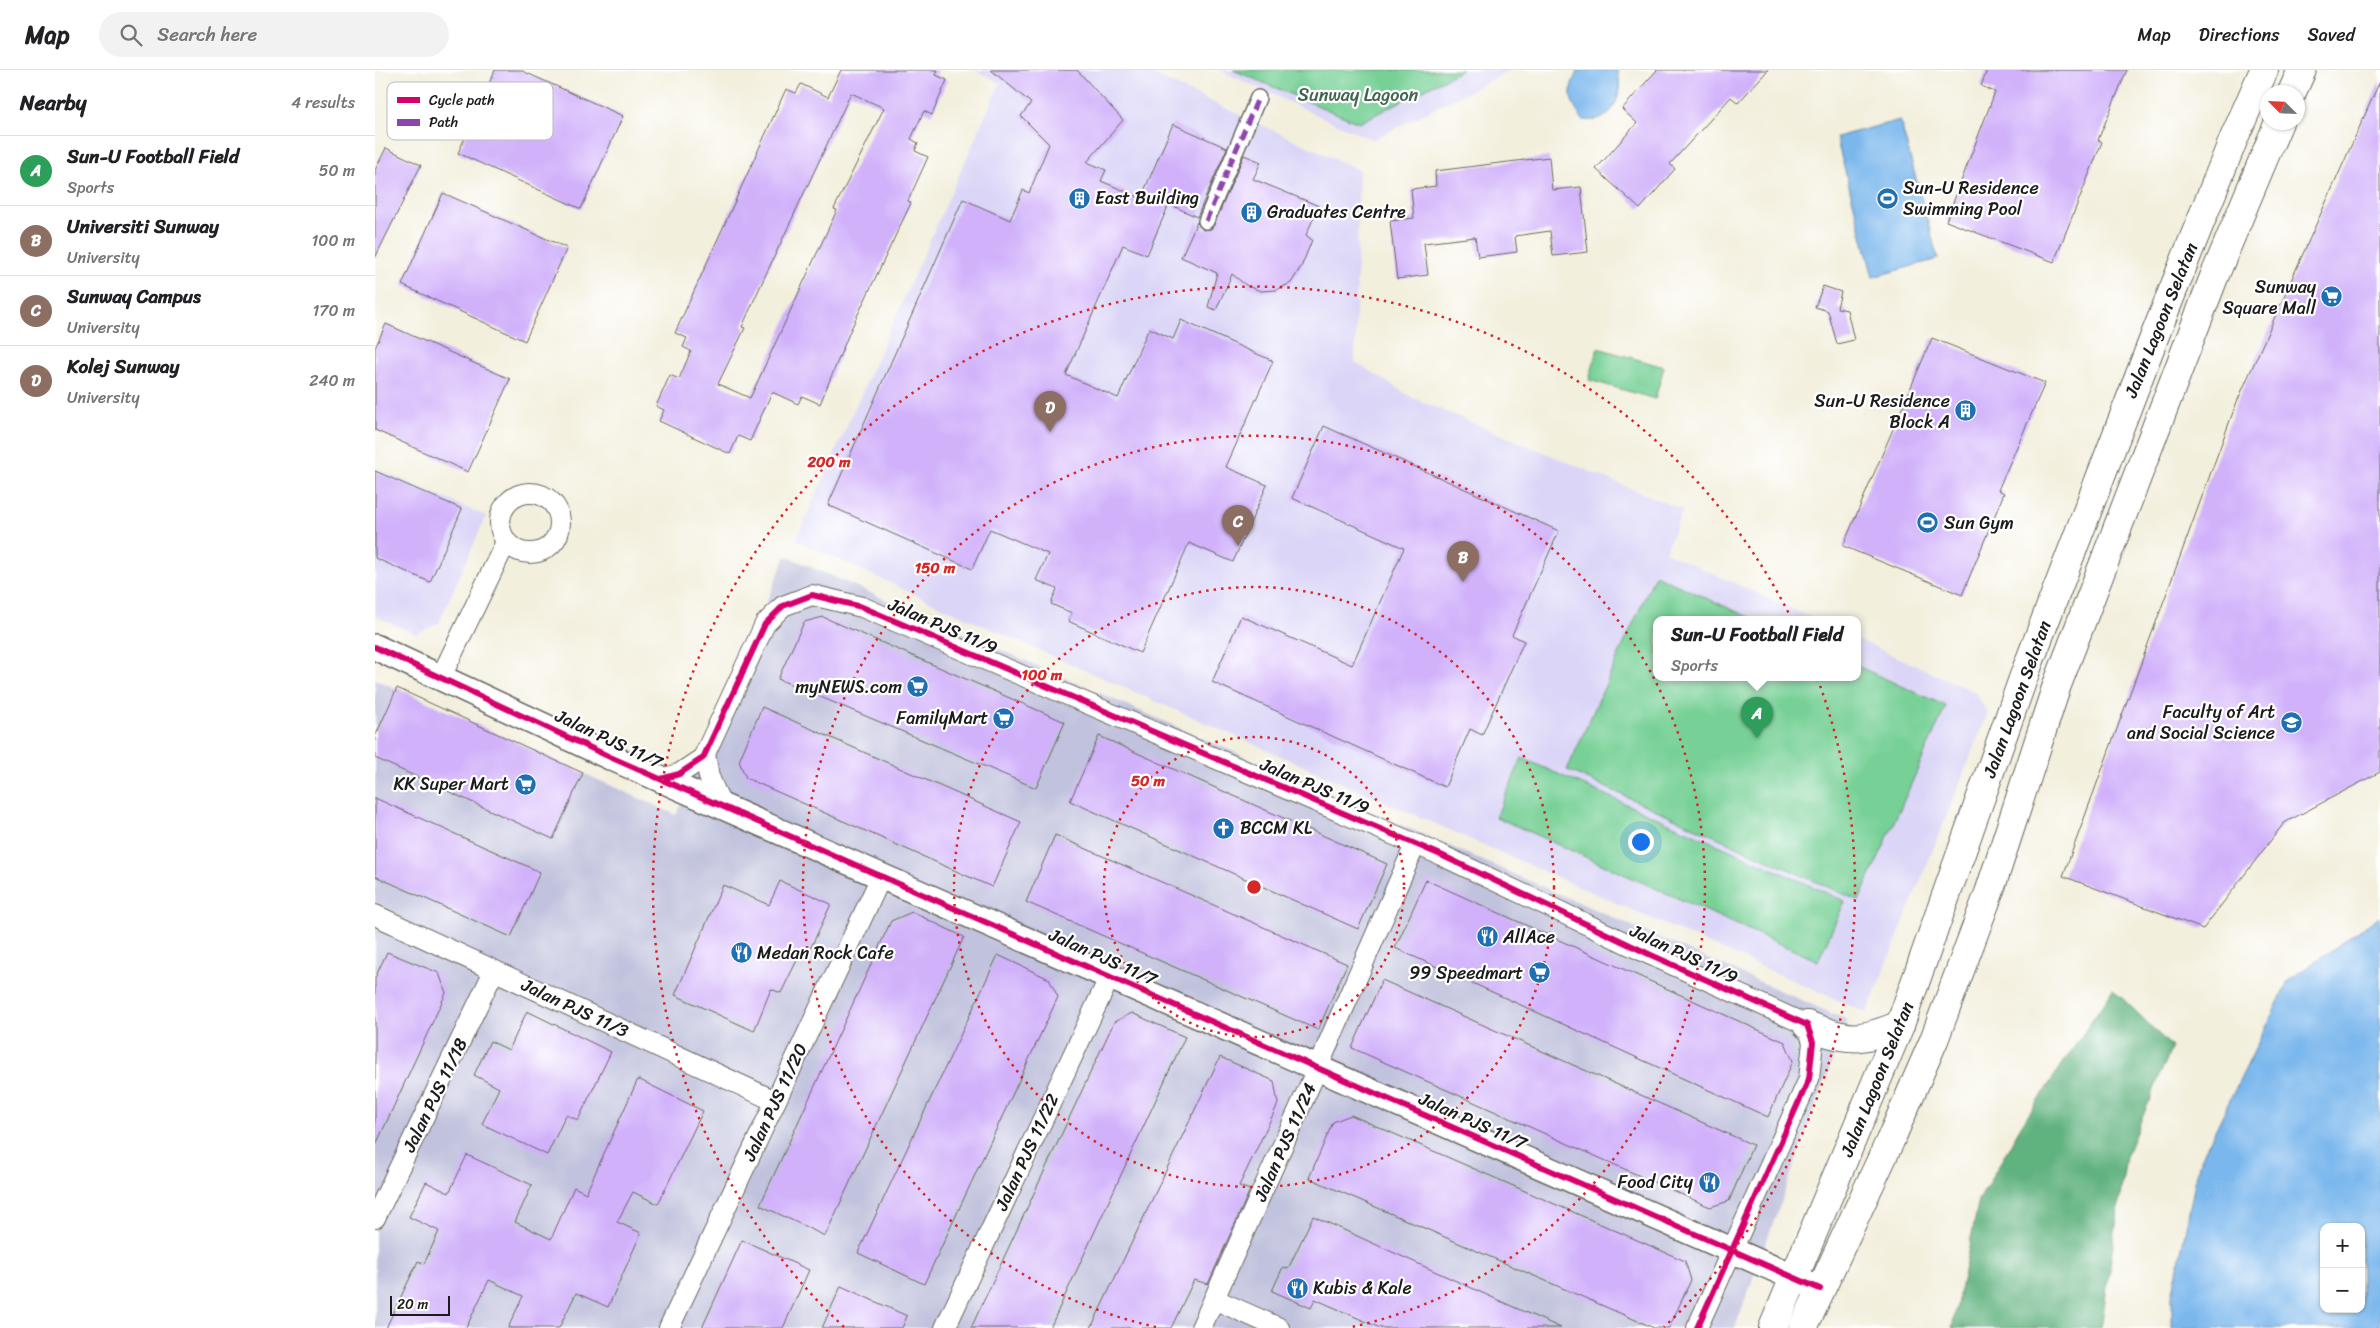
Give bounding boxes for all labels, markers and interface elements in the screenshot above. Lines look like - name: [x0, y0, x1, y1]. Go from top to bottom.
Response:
- search box: [99, 12, 449, 57]
- text: Map: [25, 14, 69, 56]
- text: Search here: [157, 18, 257, 51]
- text: Map: [2138, 19, 2171, 51]
- text: Directions: [2199, 19, 2280, 51]
- text: Saved: [2308, 19, 2355, 51]
- icon: search: [117, 21, 145, 49]
- park label: Sunway Lagoon: [1298, 79, 1419, 111]
- legend: [387, 82, 553, 140]
- text: Nearby: [20, 84, 86, 122]
- north arrow: [2260, 85, 2305, 130]
- text: 4 results: [291, 88, 355, 117]
- text: Cycle path: [429, 88, 495, 113]
- text: Path: [429, 110, 458, 135]
- text: Sun-U Football Field: [67, 140, 239, 173]
- text: A: [31, 156, 41, 185]
- text: 50 m: [319, 156, 355, 185]
- place label: Sun-U Residence Swimming Pool: [1903, 172, 2039, 225]
- text: Sports: [67, 173, 114, 202]
- place label: East Building: [1095, 182, 1199, 214]
- building icon: East Building: [1067, 186, 1091, 210]
- sports icon: Sun-U Residence Swimming Pool: [1875, 186, 1899, 210]
- place label: Graduates Centre: [1267, 196, 1406, 228]
- building icon: Graduates Centre: [1239, 200, 1263, 224]
- text: Universiti Sunway: [67, 210, 219, 243]
- text: B: [31, 226, 41, 255]
- text: 100 m: [311, 226, 355, 255]
- street label: Jalan Lagoon Selatan: [2115, 237, 2207, 404]
- text: University: [67, 243, 140, 272]
- place label: Sunway Square Mall: [2223, 271, 2317, 324]
- text: Sunway Campus: [67, 280, 201, 313]
- supermarket icon: Sunway Square Mall: [2320, 285, 2344, 309]
- text: C: [31, 296, 41, 325]
- text: 170 m: [312, 296, 355, 325]
- text: University: [67, 313, 140, 342]
- text: Kolej Sunway: [67, 350, 179, 383]
- text: D: [31, 366, 41, 395]
- text: 240 m: [309, 366, 355, 395]
- text: University: [67, 383, 140, 412]
- place label: Sun-U Residence Block A: [1814, 385, 1950, 438]
- pin: D: [1034, 391, 1066, 432]
- building icon: Sun-U Residence Block A: [1954, 399, 1978, 423]
- text: 200 m: [806, 449, 851, 475]
- pin: C: [1222, 505, 1254, 546]
- place label: Sun Gym: [1944, 507, 2014, 539]
- sports icon: Sun Gym: [1916, 511, 1940, 535]
- pin: B: [1447, 541, 1479, 582]
- text: 150 m: [915, 555, 956, 581]
- street label: Jalan PJS 11/9: [882, 588, 1003, 663]
- popup: [1653, 616, 1861, 681]
- street label: Jalan Lagoon Selatan: [1973, 616, 2060, 783]
- text: Sun-U Football Field: [1671, 618, 1843, 651]
- text: Sports: [1671, 651, 1718, 680]
- text: 100 m: [1022, 662, 1063, 688]
- place label: myNEWS.com: [795, 671, 902, 703]
- supermarket icon: myNEWS.com: [906, 675, 930, 699]
- place label: Faculty of Art and Social Science: [2127, 696, 2275, 749]
- pin: A: [1741, 697, 1773, 738]
- street label: Jalan PJS 11/7: [549, 700, 670, 779]
- place label: FamilyMart: [896, 702, 988, 734]
- supermarket icon: FamilyMart: [992, 706, 1016, 730]
- school or university icon: Faculty of Art and Social Science: [2279, 710, 2303, 734]
- street label: Jalan PJS 11/9: [1254, 748, 1375, 823]
- place label: KK Super Mart: [393, 768, 509, 800]
- text: 50 m: [1131, 768, 1166, 794]
- supermarket icon: KK Super Mart: [513, 772, 537, 796]
- place label: BCCM KL: [1240, 812, 1313, 844]
- church icon: BCCM KL: [1212, 816, 1236, 840]
- your location: [1628, 829, 1654, 855]
- centre of rings: [1245, 878, 1263, 896]
- street label: Jalan PJS 11/9: [1624, 914, 1744, 993]
- street label: Jalan PJS 11/7: [1043, 918, 1164, 996]
- place label: AllAce: [1502, 921, 1555, 953]
- restaurant icon: AllAce: [1475, 925, 1499, 949]
- place label: Medan Rock Cafe: [757, 937, 894, 969]
- restaurant icon: Medan Rock Cafe: [729, 941, 753, 965]
- place label: 99 Speedmart: [1409, 957, 1523, 989]
- supermarket icon: 99 Speedmart: [1527, 961, 1551, 985]
- street label: Jalan PJS 11/3: [515, 969, 634, 1047]
- street label: Jalan Lagoon Selatan: [1831, 996, 1923, 1163]
- street label: Jalan PJS 11/18: [393, 1032, 477, 1159]
- street label: Jalan PJS 11/20: [733, 1038, 816, 1167]
- street label: Jalan PJS 11/24: [1244, 1077, 1325, 1207]
- street label: Jalan PJS 11/7: [1413, 1082, 1534, 1160]
- street label: Jalan PJS 11/22: [985, 1088, 1068, 1217]
- place label: Food City: [1617, 1166, 1694, 1198]
- restaurant icon: Food City: [1697, 1170, 1721, 1194]
- map controls: [2320, 1223, 2365, 1313]
- button: +: [2320, 1223, 2365, 1268]
- button: −: [2320, 1268, 2365, 1313]
- place label: Kubis & Kale: [1313, 1272, 1412, 1304]
- restaurant icon: Kubis & Kale: [1285, 1276, 1309, 1300]
- text: 20 m: [397, 1292, 428, 1317]
- scale bar: [390, 1293, 450, 1316]

